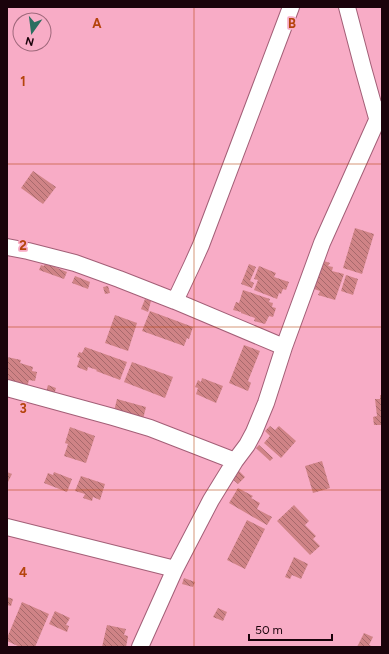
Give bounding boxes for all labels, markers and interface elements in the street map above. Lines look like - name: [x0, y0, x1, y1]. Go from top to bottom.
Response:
- north arrow: [12, 12, 52, 52]
- text: A: [92, 16, 102, 31]
- text: B: [288, 16, 296, 31]
- text: N: [24, 34, 35, 49]
- text: 1: [20, 74, 26, 89]
- text: 2: [19, 238, 27, 253]
- text: 3: [19, 401, 27, 416]
- text: 4: [19, 565, 27, 580]
- scale bar: [249, 616, 332, 642]
- text: 50 m: [255, 623, 283, 637]

